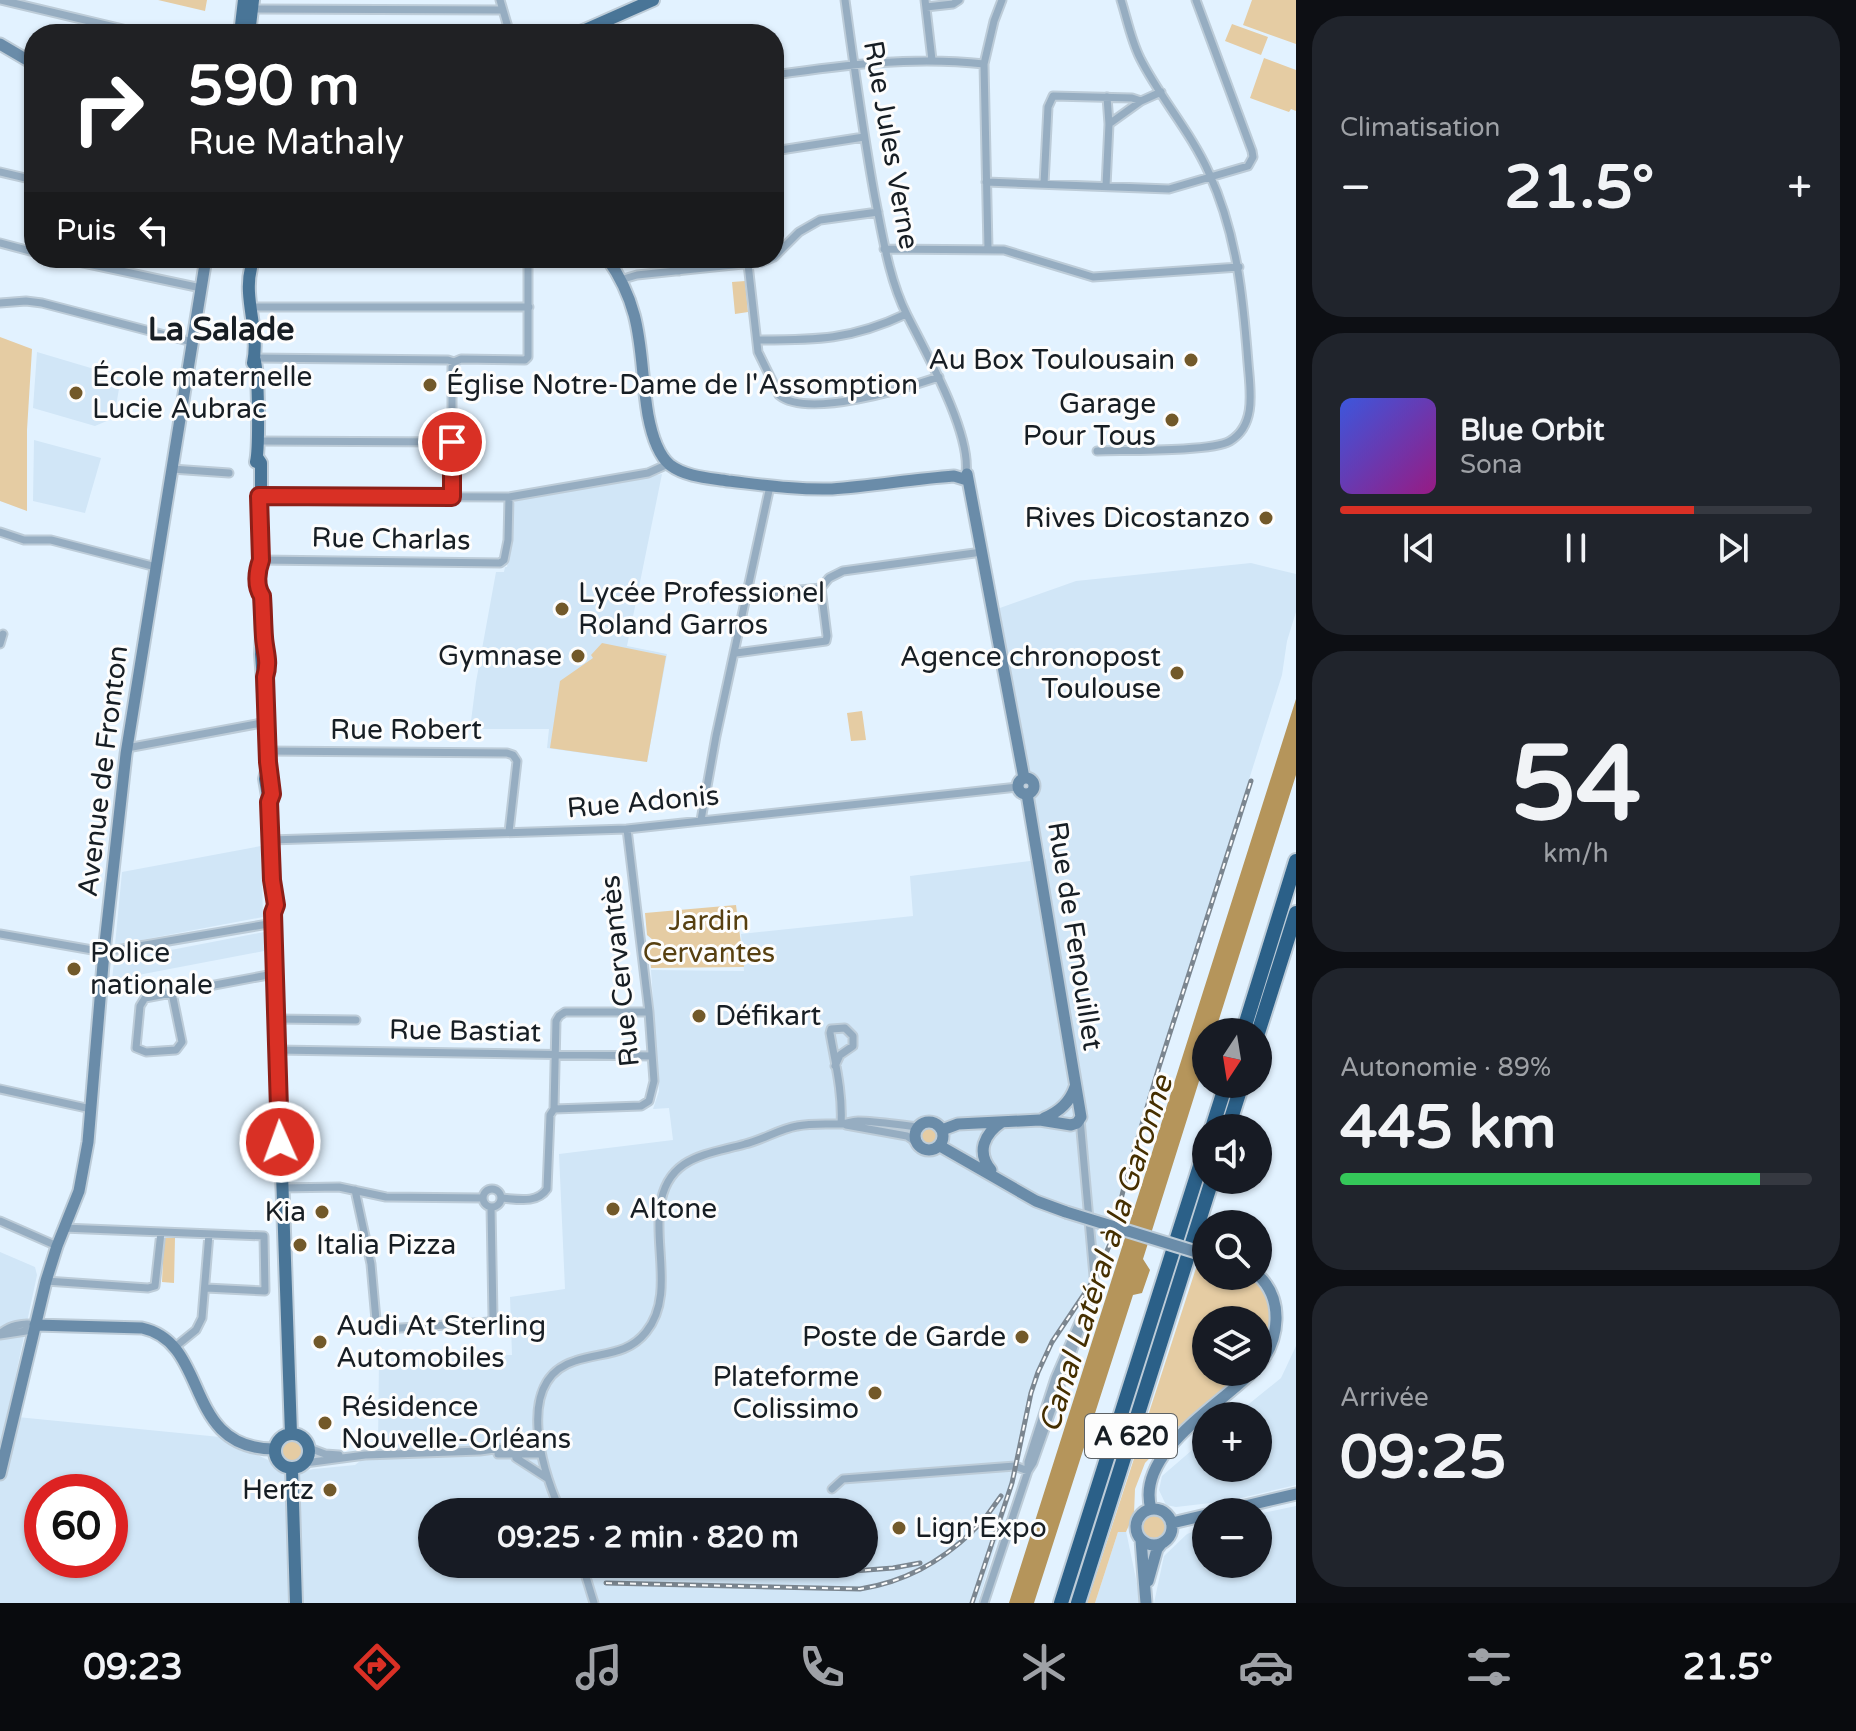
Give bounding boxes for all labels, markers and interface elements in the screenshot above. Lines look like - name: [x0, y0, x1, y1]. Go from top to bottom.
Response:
- street label: Rue Jules Verne: [856, 38, 926, 252]
- text: 590 m: [188, 53, 359, 120]
- icon: right: [56, 56, 160, 160]
- text: Climatisation: [1340, 112, 1500, 143]
- text: Rue Mathaly: [188, 121, 404, 164]
- text: 21.5°: [1504, 152, 1654, 224]
- text: −: [1340, 162, 1371, 215]
- text: +: [1787, 162, 1812, 215]
- icon: left: [132, 208, 176, 252]
- text: Puis: [56, 212, 116, 249]
- district label: La Salade: [148, 311, 294, 349]
- place label: Au Box Toulousain: [928, 343, 1175, 377]
- marker: Au Box Toulousain: [1182, 351, 1200, 369]
- place label: École maternelle Lucie Aubrac: [92, 360, 312, 426]
- place label: Église Notre-Dame de l'Assomption: [446, 368, 918, 402]
- marker: Église Notre-Dame de l'Assomption: [421, 376, 439, 394]
- marker: École maternelle Lucie Aubrac: [67, 384, 85, 402]
- place label: Garage Pour Tous: [1023, 387, 1156, 453]
- pin: [418, 408, 486, 476]
- marker: Garage Pour Tous: [1163, 411, 1181, 429]
- text: Blue Orbit: [1460, 412, 1605, 449]
- icon: arrive: [430, 420, 474, 464]
- text: Sona: [1460, 449, 1522, 480]
- place label: Rives Dicostanzo: [1025, 501, 1250, 535]
- marker: Rives Dicostanzo: [1257, 509, 1275, 527]
- street label: Rue Charlas: [311, 521, 471, 557]
- icon: previous: [1397, 526, 1441, 570]
- icon: pause: [1554, 526, 1598, 570]
- icon: next: [1711, 526, 1755, 570]
- place label: Lycée Professionel Roland Garros: [578, 576, 825, 642]
- marker: Lycée Professionel Roland Garros: [553, 600, 571, 618]
- place label: Gymnase: [438, 639, 562, 673]
- place label: Agence chronopost Toulouse: [900, 640, 1161, 706]
- street label: Avenue de Fronton: [71, 643, 135, 899]
- marker: Gymnase: [569, 647, 587, 665]
- marker: Agence chronopost Toulouse: [1168, 664, 1186, 682]
- street label: Rue Robert: [330, 713, 482, 747]
- text: 54: [1511, 723, 1641, 848]
- street label: Rue Adonis: [565, 778, 721, 826]
- street label: Rue de Fenouillet: [1040, 819, 1110, 1053]
- text: km/h: [1543, 838, 1609, 869]
- street label: Rue Cervantès: [593, 873, 647, 1069]
- park label: Jardin Cervantes: [643, 904, 775, 970]
- place label: Police nationale: [90, 936, 213, 1002]
- marker: Police nationale: [65, 960, 83, 978]
- place label: Défikart: [715, 999, 822, 1033]
- marker: Défikart: [690, 1007, 708, 1025]
- street label: Rue Bastiat: [389, 1013, 542, 1049]
- north arrow: [1192, 1018, 1272, 1098]
- map controls: [1192, 1018, 1272, 1578]
- text: Autonomie · 89%: [1340, 1052, 1551, 1083]
- water label: Canal Latéral à la Garonne: [1031, 1069, 1182, 1437]
- text: 445 km: [1340, 1092, 1556, 1164]
- position arrow: [238, 1100, 322, 1184]
- button: sound: [1192, 1114, 1272, 1194]
- place label: Altone: [629, 1192, 717, 1226]
- place label: Kia: [265, 1195, 306, 1229]
- marker: Altone: [604, 1200, 622, 1218]
- marker: Kia: [313, 1203, 331, 1221]
- button: search: [1192, 1210, 1272, 1290]
- place label: Italia Pizza: [316, 1228, 456, 1262]
- marker: Italia Pizza: [291, 1236, 309, 1254]
- button: layers: [1192, 1306, 1272, 1386]
- place label: Audi At Sterling Automobiles: [336, 1309, 546, 1375]
- place label: Poste de Garde: [802, 1320, 1006, 1354]
- marker: Poste de Garde: [1013, 1328, 1031, 1346]
- marker: Audi At Sterling Automobiles: [311, 1333, 329, 1351]
- place label: Plateforme Colissimo: [712, 1360, 859, 1426]
- text: Arrivée: [1340, 1382, 1429, 1413]
- marker: Plateforme Colissimo: [866, 1384, 884, 1402]
- place label: Résidence Nouvelle-Orléans: [341, 1390, 571, 1456]
- button: +: [1192, 1402, 1272, 1482]
- marker: Résidence Nouvelle-Orléans: [316, 1414, 334, 1432]
- road number: A 620: [1085, 1414, 1177, 1458]
- text: 09:25: [1340, 1422, 1506, 1494]
- place label: Hertz: [242, 1473, 314, 1507]
- speed limit sign: 60: [24, 1474, 128, 1578]
- marker: Hertz: [321, 1481, 339, 1499]
- button: −: [1192, 1498, 1272, 1578]
- place label: Lign'Expo: [915, 1511, 1047, 1545]
- text: 09:25 · 2 min · 820 m: [497, 1519, 799, 1556]
- marker: Lign'Expo: [890, 1519, 908, 1537]
- icon: directions: [349, 1639, 405, 1695]
- icon: music: [571, 1639, 627, 1695]
- icon: phone: [794, 1639, 850, 1695]
- icon: climate: [1016, 1639, 1072, 1695]
- icon: car: [1238, 1639, 1294, 1695]
- icon: filters: [1461, 1639, 1517, 1695]
- text: 09:23: [83, 1646, 183, 1689]
- text: 21.5°: [1683, 1646, 1773, 1689]

